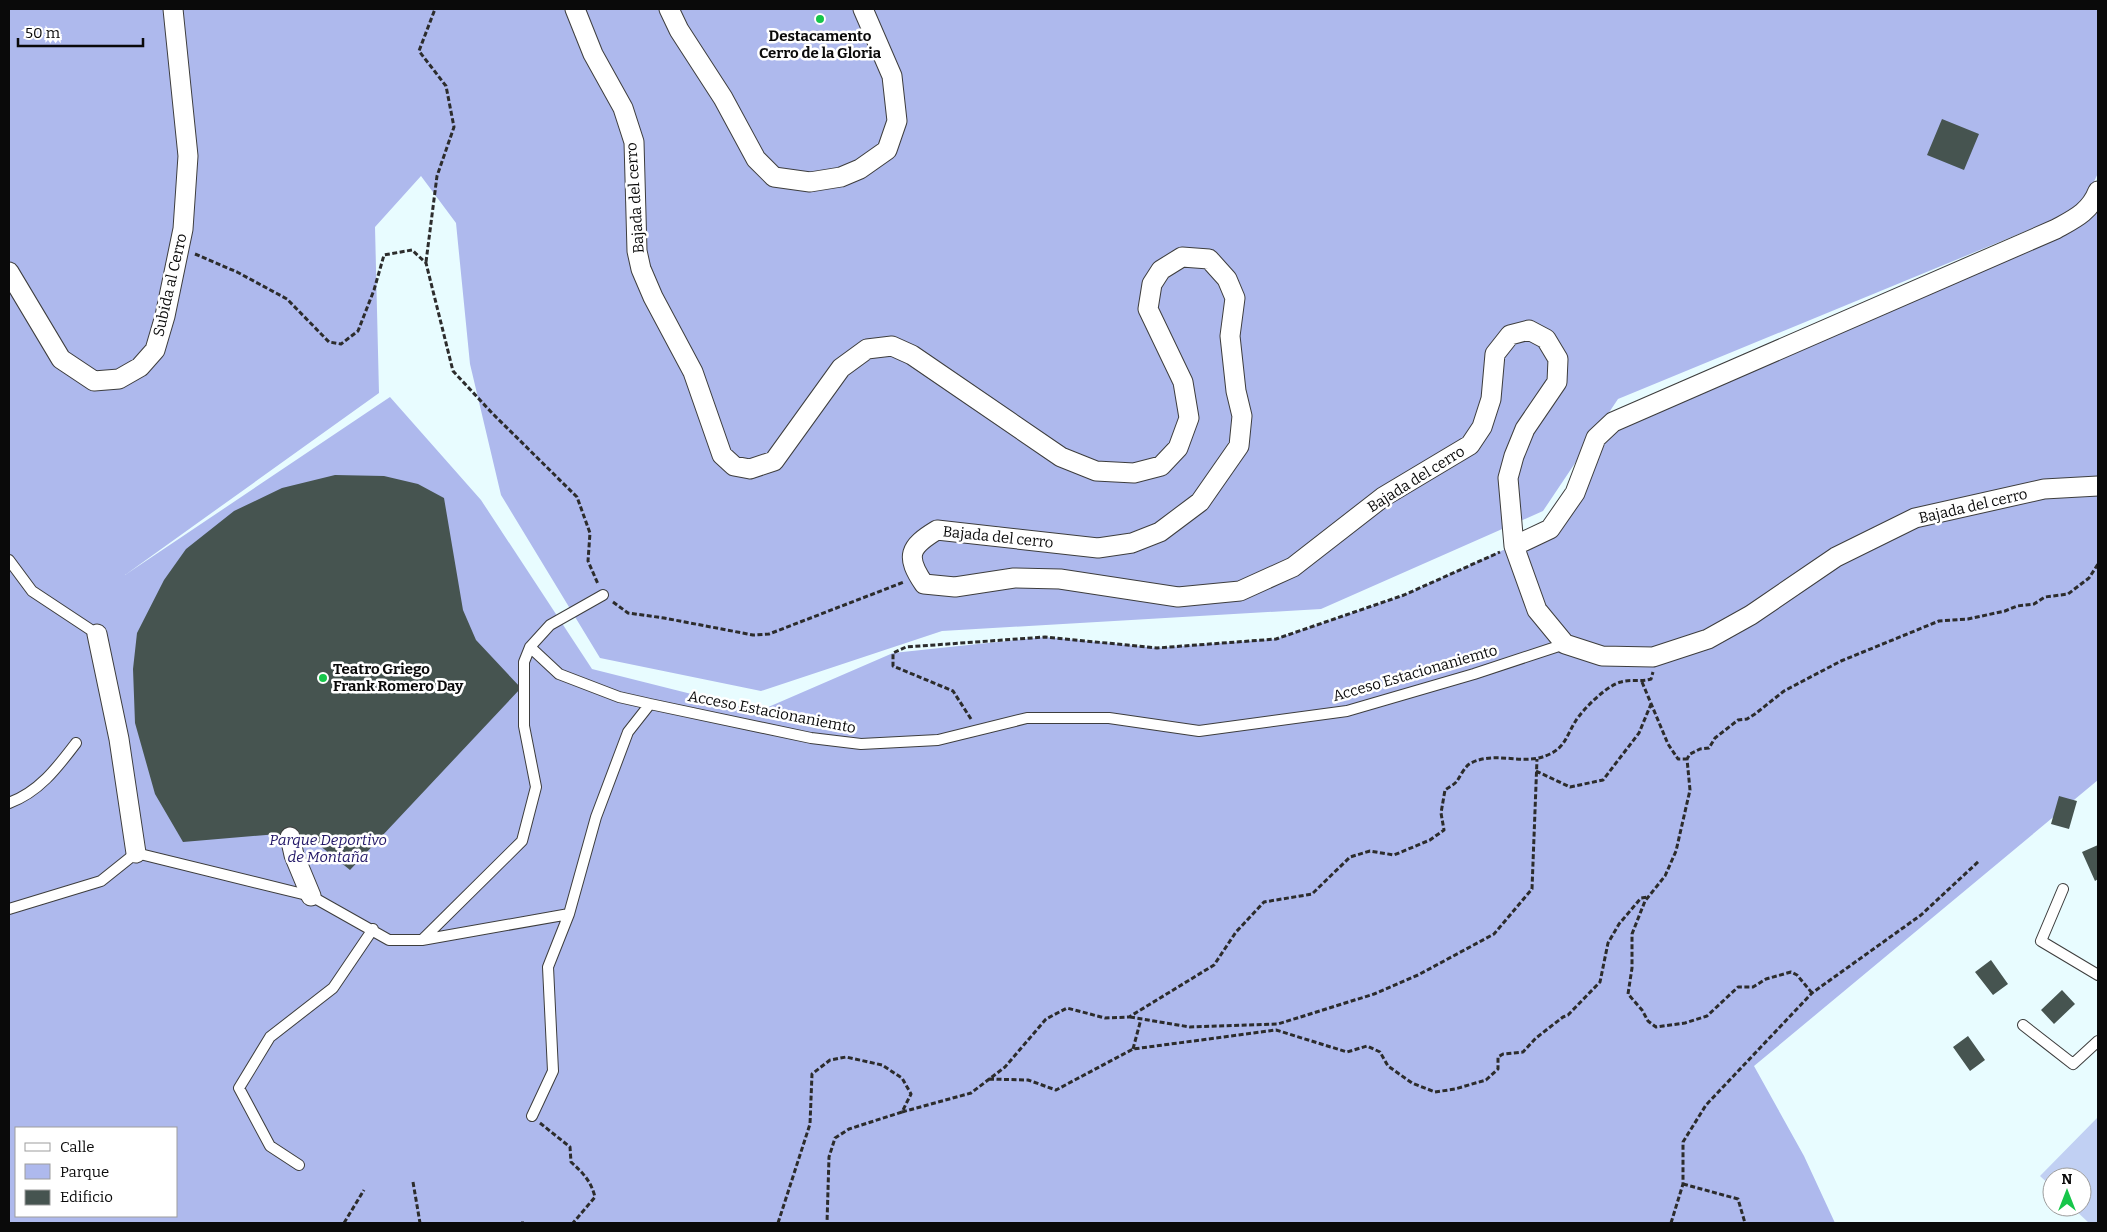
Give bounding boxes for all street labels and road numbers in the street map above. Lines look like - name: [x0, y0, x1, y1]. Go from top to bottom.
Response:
- street label: Bajada del cerro: [622, 142, 648, 254]
- street label: Subida al Cerro: [149, 232, 191, 338]
- street label: Bajada del cerro: [1364, 442, 1468, 516]
- street label: Bajada del cerro: [1917, 485, 2029, 527]
- street label: Bajada del cerro: [942, 522, 1054, 552]
- street label: Acceso Estacionaniemto: [1331, 641, 1499, 705]
- street label: Acceso Estacionaniemto: [687, 687, 857, 737]

